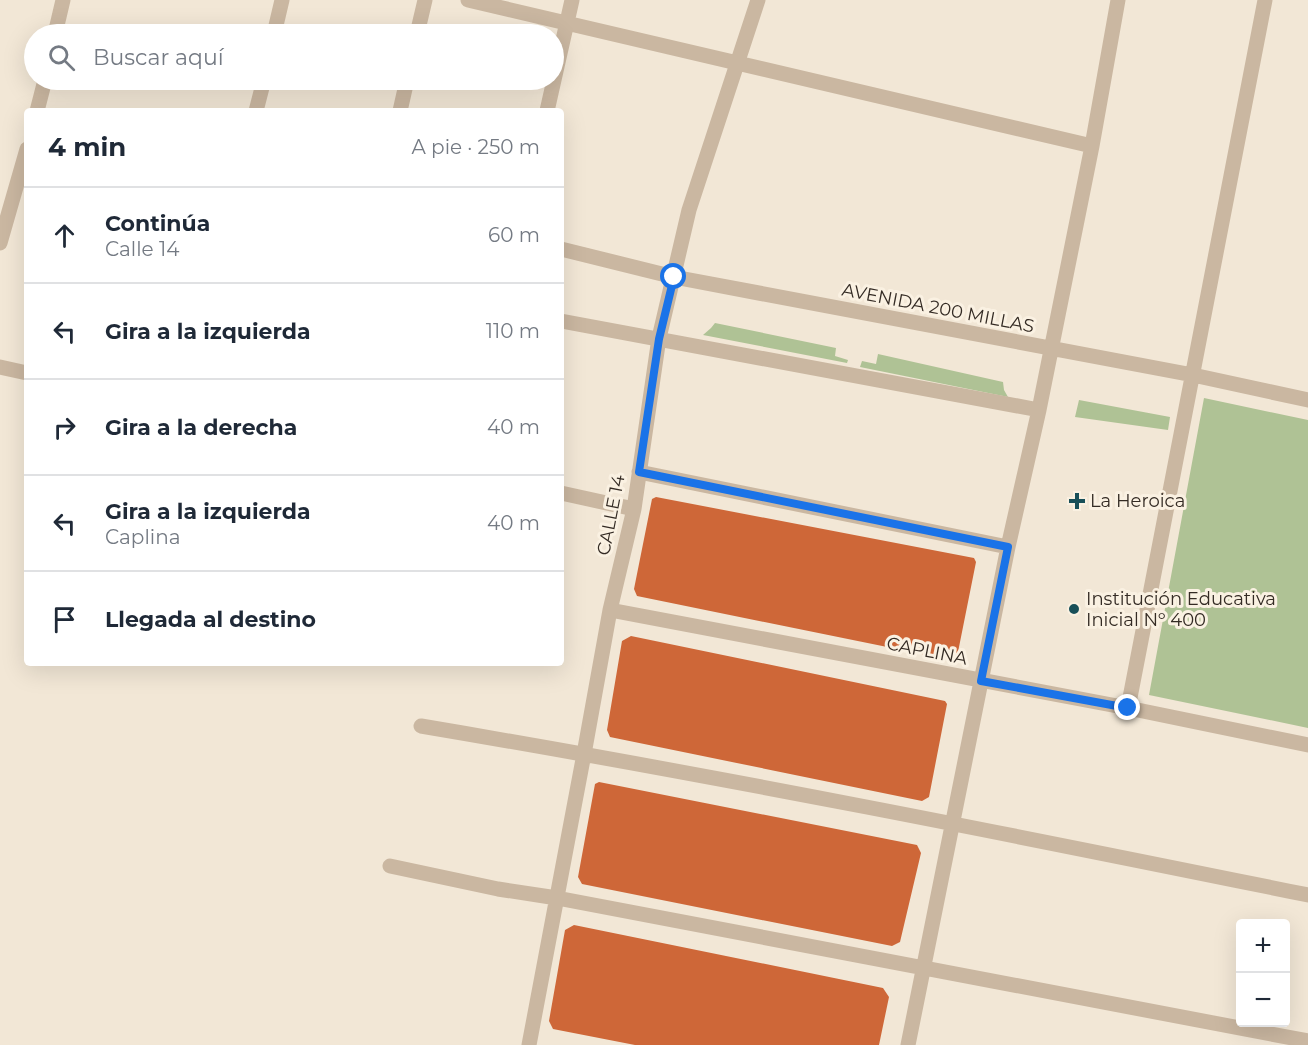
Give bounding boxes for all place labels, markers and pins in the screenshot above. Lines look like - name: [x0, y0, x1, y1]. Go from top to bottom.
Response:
- place label: La Heroica: [1090, 490, 1185, 512]
- marker: La Heroica: [1068, 492, 1086, 510]
- place label: Institución Educativa Inicial Nº 400: [1086, 588, 1276, 631]
- marker: Institución Educativa Inicial Nº 400: [1067, 602, 1081, 616]

